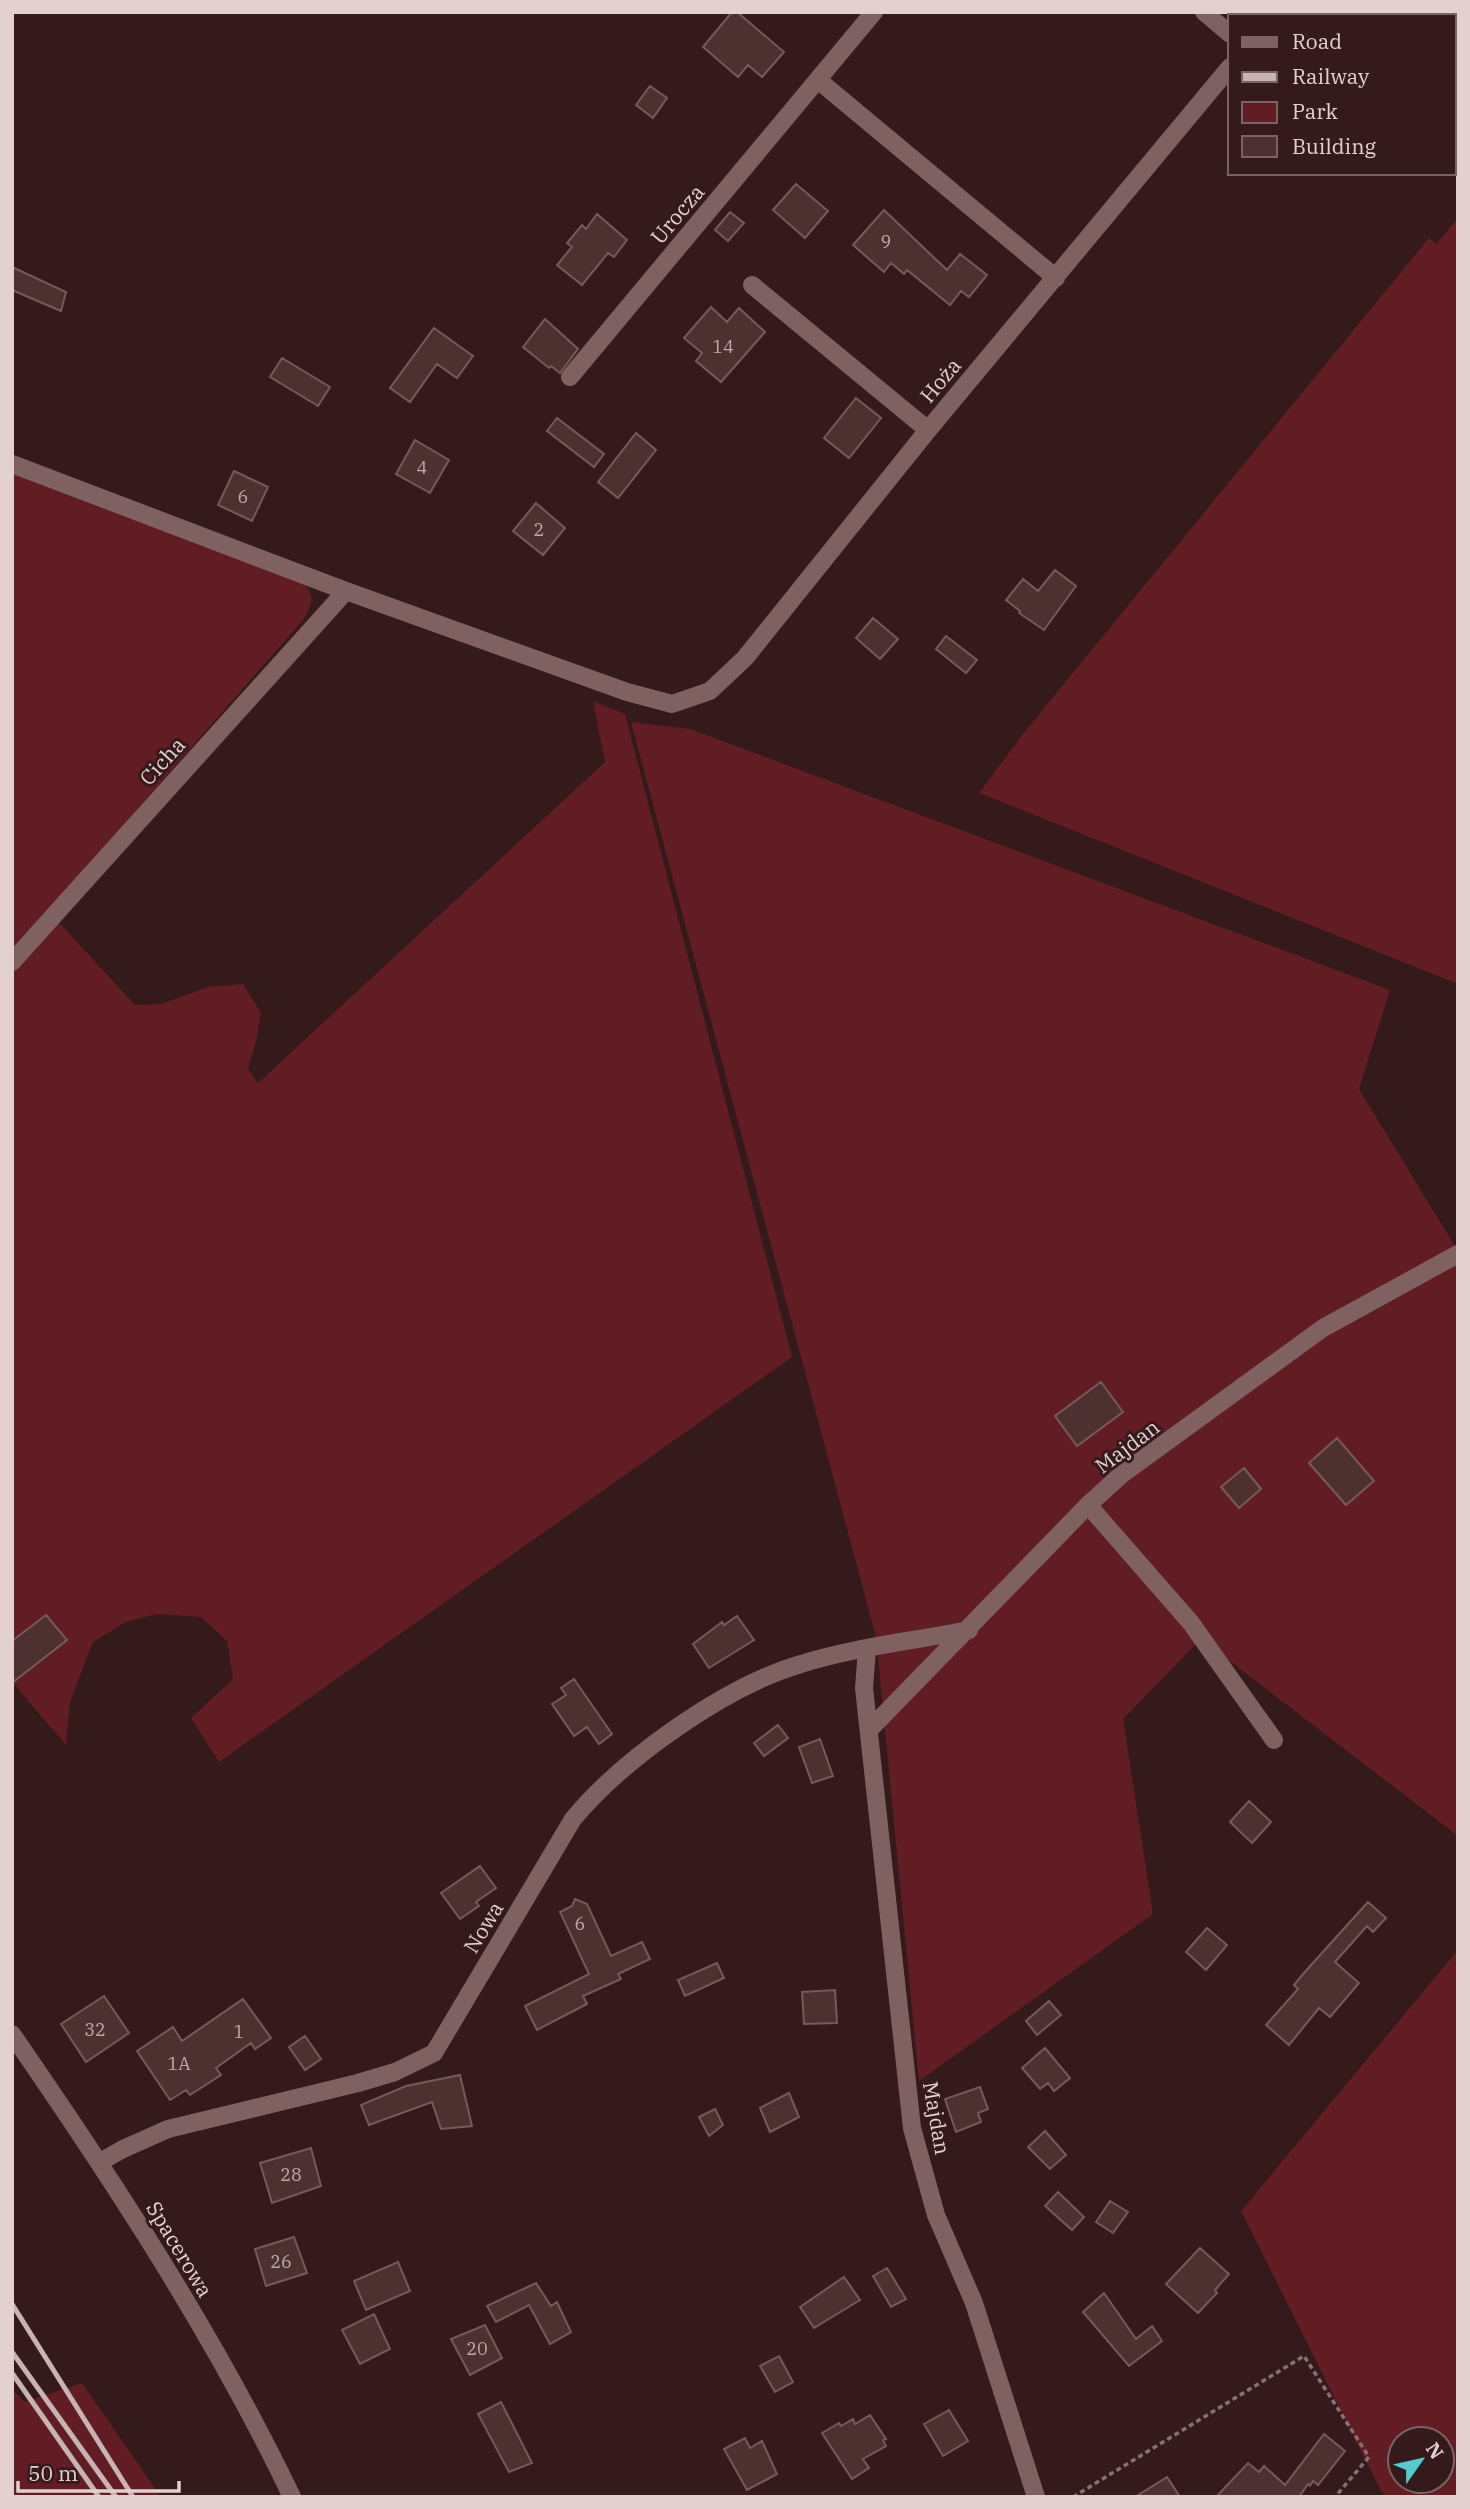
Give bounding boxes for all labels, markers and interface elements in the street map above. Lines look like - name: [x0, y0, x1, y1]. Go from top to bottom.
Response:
- legend: [1228, 14, 1456, 175]
- text: Road: [1292, 27, 1342, 55]
- text: Railway: [1292, 62, 1370, 90]
- text: Park: [1292, 97, 1339, 125]
- text: Building: [1292, 132, 1377, 160]
- street label: Urocza: [644, 178, 710, 250]
- house number: 9: [881, 230, 891, 253]
- house number: 14: [712, 335, 734, 358]
- street label: Hoża: [913, 352, 967, 408]
- house number: 4: [417, 456, 427, 479]
- house number: 6: [238, 485, 248, 508]
- house number: 2: [534, 518, 544, 541]
- street label: Cicha: [133, 731, 191, 791]
- street label: Majdan: [1089, 1413, 1165, 1479]
- street label: Nowa: [457, 1896, 509, 1958]
- house number: 6: [575, 1912, 585, 1935]
- house number: 32: [84, 2018, 106, 2041]
- house number: 1: [234, 2020, 244, 2043]
- house number: 1A: [167, 2052, 191, 2075]
- street label: Majdan: [917, 2079, 957, 2157]
- house number: 28: [280, 2163, 302, 2186]
- street label: Spacerowa: [140, 2196, 220, 2302]
- house number: 26: [270, 2250, 292, 2273]
- house number: 20: [466, 2337, 488, 2360]
- north arrow: [1386, 2425, 1456, 2495]
- text: N: [1421, 2438, 1449, 2463]
- scale bar: [18, 2450, 178, 2494]
- text: 50 m: [28, 2459, 78, 2487]

